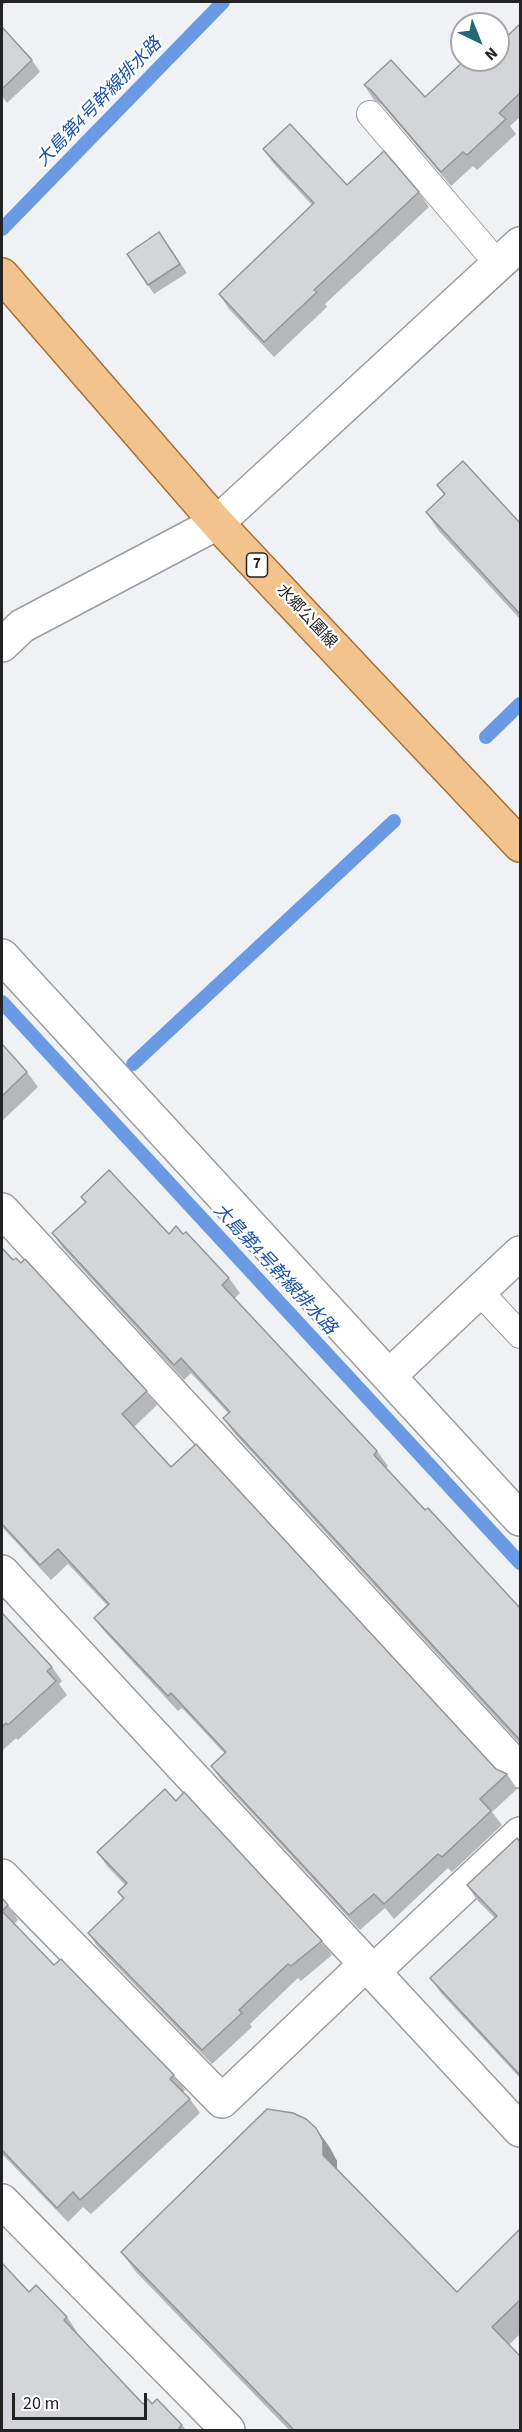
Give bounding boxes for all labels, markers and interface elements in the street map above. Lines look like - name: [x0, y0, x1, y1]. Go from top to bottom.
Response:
- north arrow: [450, 12, 510, 72]
- water label: 大島第4号幹線排水路: [33, 34, 167, 172]
- text: N: [480, 42, 502, 65]
- road number: 7: [246, 553, 268, 577]
- street label: 水郷公園線: [272, 581, 340, 653]
- water label: 大島第4号幹線排水路: [208, 1200, 340, 1340]
- scale bar: [15, 2381, 150, 2419]
- text: 20 m: [23, 2391, 59, 2416]

